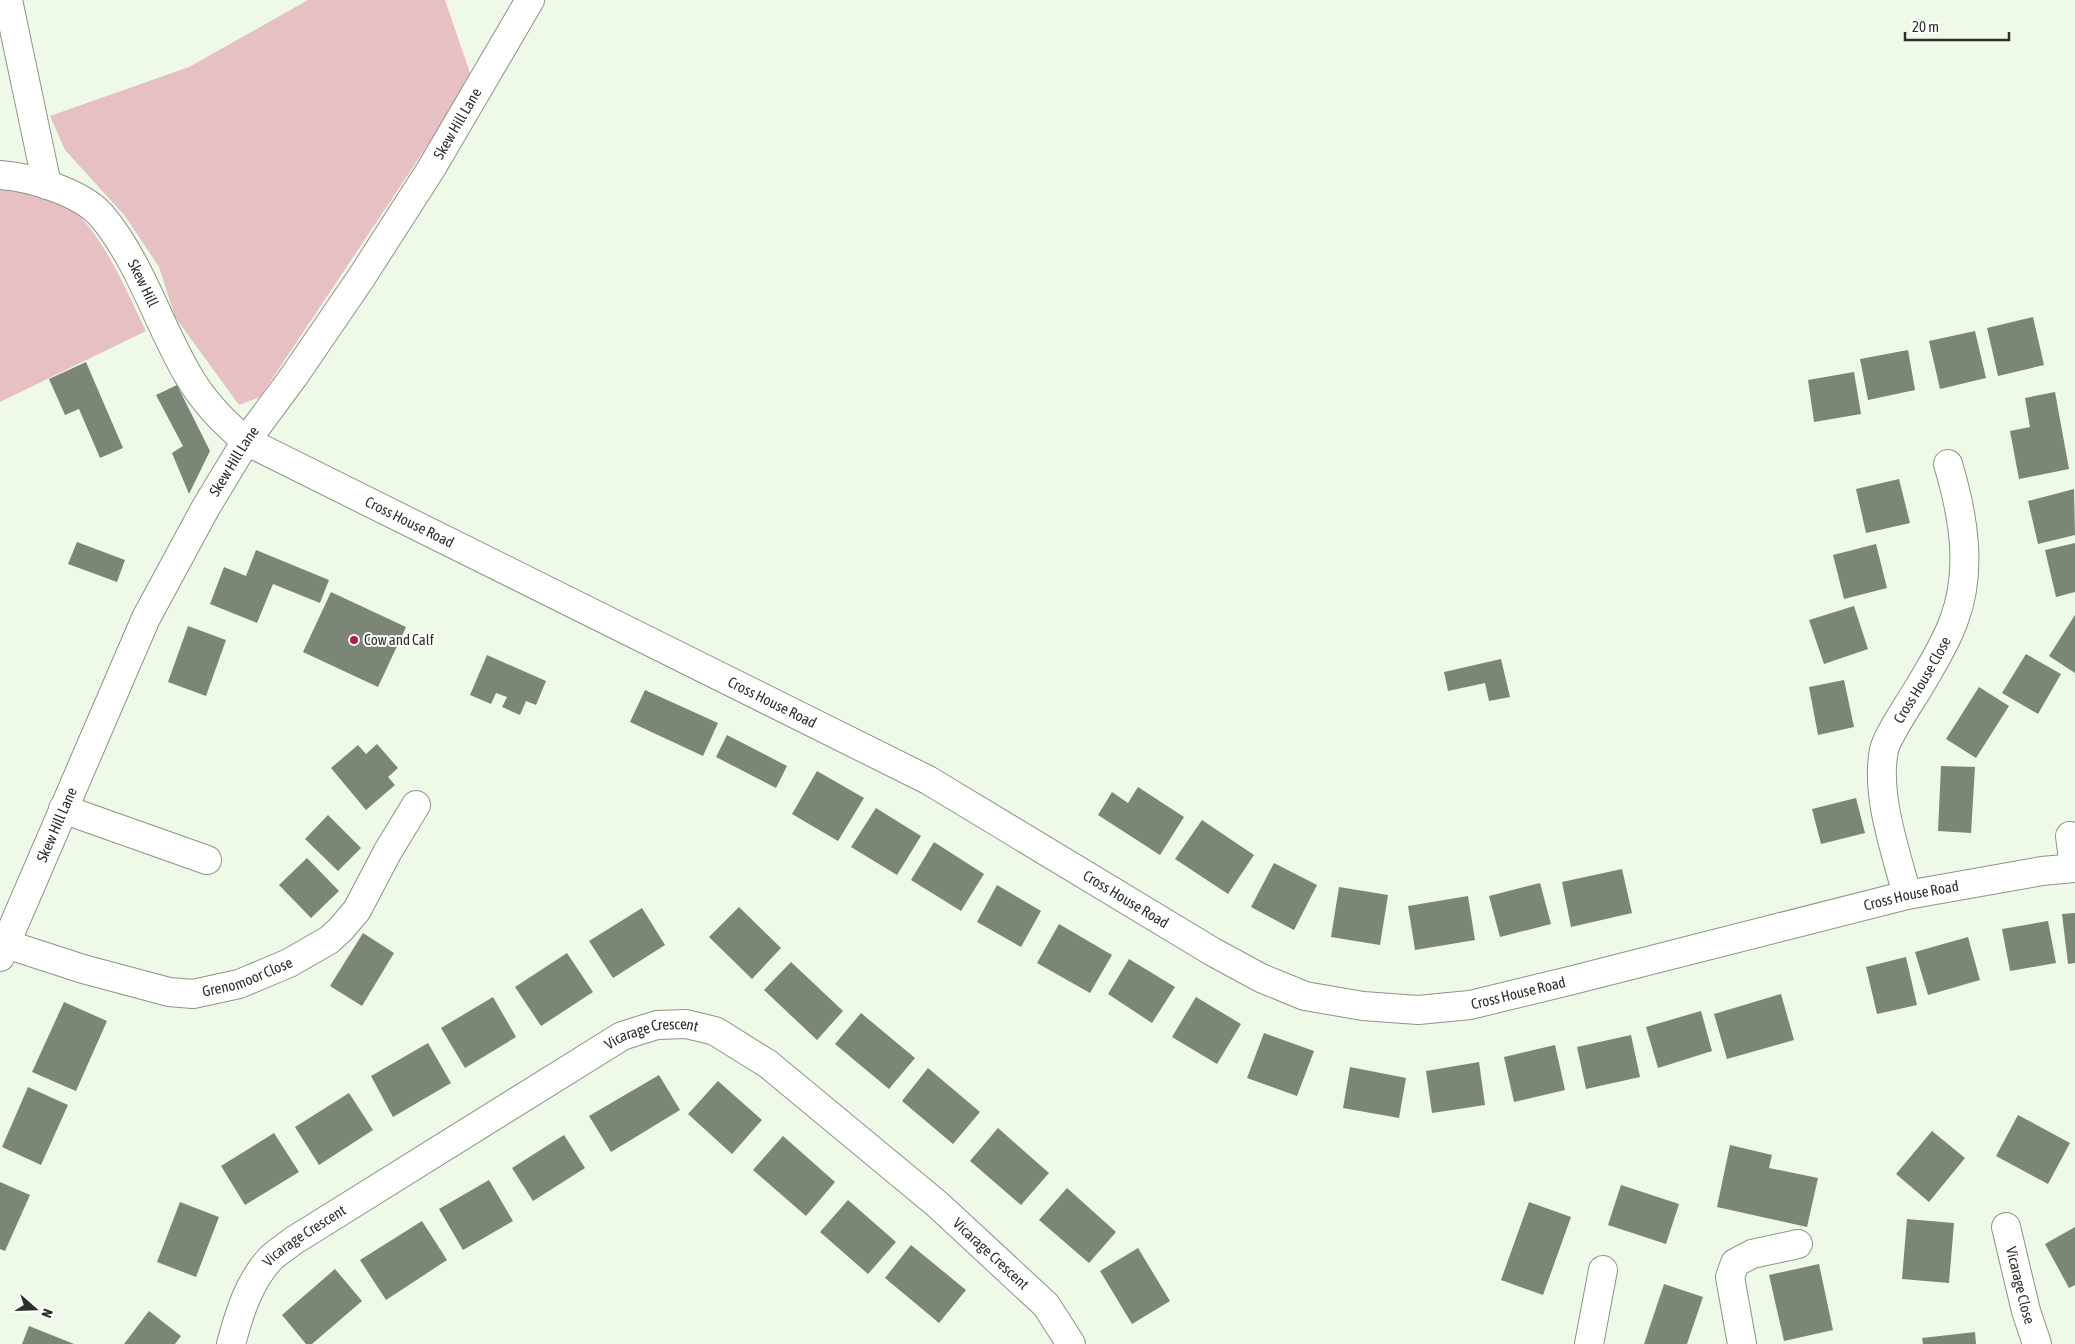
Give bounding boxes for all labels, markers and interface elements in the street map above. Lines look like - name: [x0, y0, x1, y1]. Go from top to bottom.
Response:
- scale bar: [1905, 10, 2009, 42]
- text: 20 m: [1912, 18, 1939, 35]
- street label: Skew Hill Lane: [430, 85, 485, 162]
- street label: Skew Hill: [125, 257, 162, 309]
- street label: Skew Hill Lane: [206, 422, 262, 499]
- street label: Cross House Road: [363, 493, 457, 551]
- place label: Cow and Calf: [364, 631, 434, 648]
- marker: Cow and Calf: [348, 634, 360, 646]
- street label: Cross House Close: [1890, 634, 1954, 726]
- street label: Cross House Road: [725, 673, 819, 731]
- street label: Skew Hill Lane: [33, 785, 80, 864]
- street label: Cross House Road: [1080, 867, 1172, 931]
- street label: Cross House Road: [1862, 877, 1960, 914]
- street label: Grenomoor Close: [200, 953, 295, 1000]
- street label: Cross House Road: [1469, 973, 1567, 1012]
- street label: Vicarage Crescent: [601, 1015, 700, 1053]
- street label: Vicarage Crescent: [259, 1201, 349, 1269]
- street label: Vicarage Crescent: [950, 1214, 1032, 1293]
- street label: Vicarage Close: [2003, 1245, 2039, 1326]
- north arrow: [10, 1284, 60, 1334]
- text: N: [38, 1307, 56, 1320]

